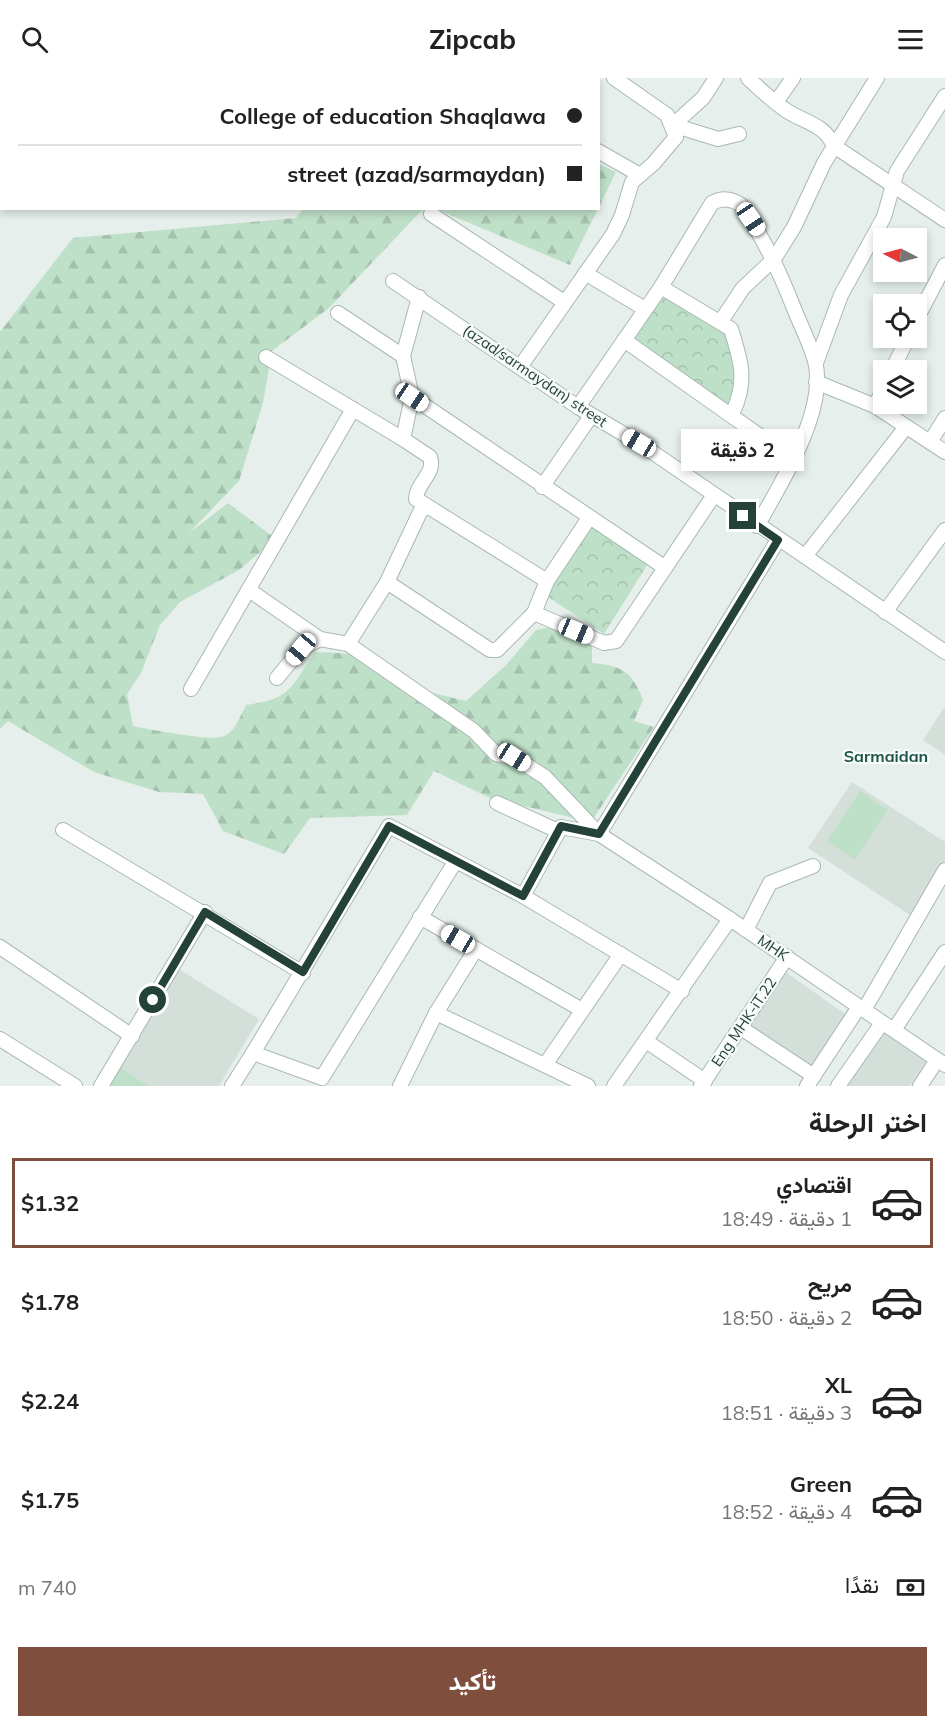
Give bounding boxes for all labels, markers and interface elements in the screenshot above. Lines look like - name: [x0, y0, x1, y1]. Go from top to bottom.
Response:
- text: Zipcab: [429, 22, 516, 56]
- icon: search: [18, 23, 51, 56]
- icon: menu: [894, 23, 927, 56]
- text: College of education Shaqlawa: [220, 102, 546, 130]
- text: (azad/sarmaydan) street: [287, 160, 546, 188]
- car: [733, 199, 769, 239]
- north arrow: [873, 228, 927, 282]
- map controls: [873, 228, 927, 414]
- button: locate: [873, 294, 927, 348]
- street label: (azad/sarmaydan) street: [460, 320, 611, 431]
- button: layers: [873, 360, 927, 414]
- car: [392, 379, 432, 415]
- car: [619, 426, 659, 460]
- callout: 2 دقيقة: [682, 429, 804, 471]
- text: 2 دقيقة: [710, 437, 775, 462]
- route end: [729, 502, 756, 529]
- car: [556, 616, 596, 646]
- car: [283, 629, 319, 669]
- car: [494, 740, 534, 774]
- district label: Sarmaidan: [844, 746, 928, 766]
- car: [438, 922, 478, 956]
- street label: MHK: [754, 930, 793, 965]
- street label: Eng MHK-iT.22: [707, 973, 780, 1070]
- route start: [139, 986, 166, 1013]
- text: اختر الرحلة: [809, 1105, 927, 1139]
- text: اقتصادي: [776, 1171, 852, 1199]
- icon: car: [870, 1176, 924, 1230]
- text: $1.32: [21, 1189, 79, 1217]
- text: 1 دقيقة · 18:49: [721, 1206, 852, 1231]
- text: مريح: [808, 1270, 852, 1298]
- icon: car: [870, 1275, 924, 1329]
- text: $1.78: [21, 1288, 79, 1316]
- text: 2 دقيقة · 18:50: [721, 1305, 852, 1330]
- text: XL: [825, 1371, 852, 1399]
- icon: car: [870, 1374, 924, 1428]
- text: $2.24: [21, 1387, 79, 1415]
- text: 3 دقيقة · 18:51: [721, 1400, 852, 1425]
- text: Green: [790, 1470, 852, 1498]
- icon: car: [870, 1473, 924, 1527]
- text: $1.75: [21, 1486, 79, 1514]
- text: 4 دقيقة · 18:52: [721, 1499, 852, 1524]
- text: نقدًا: [845, 1571, 879, 1599]
- icon: cash: [894, 1571, 927, 1604]
- text: 740 m: [18, 1575, 77, 1600]
- button: تأكيد: [18, 1647, 927, 1716]

